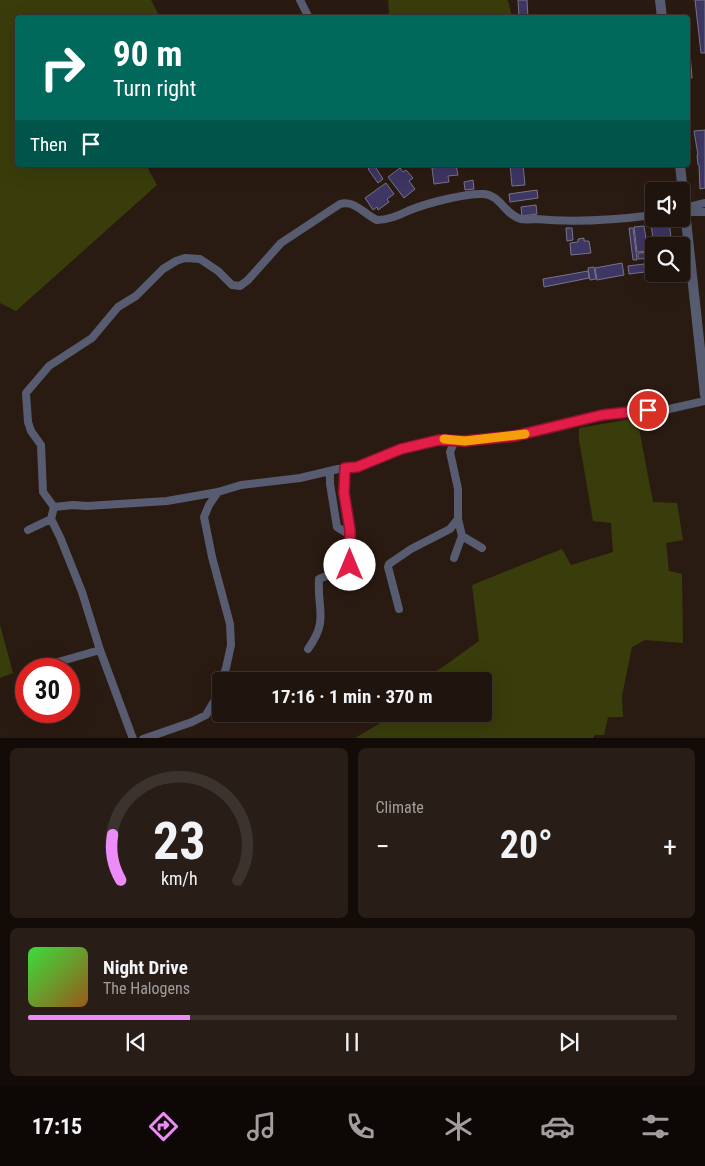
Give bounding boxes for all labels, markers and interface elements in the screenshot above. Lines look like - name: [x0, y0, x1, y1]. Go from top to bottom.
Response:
- text: 90 m: [113, 34, 182, 75]
- icon: right: [30, 35, 95, 100]
- text: Turn right: [113, 76, 196, 101]
- icon: arrive: [77, 130, 105, 158]
- text: Then: [30, 133, 67, 156]
- map controls: [645, 182, 690, 282]
- button: sound: [645, 182, 690, 227]
- button: search: [645, 237, 690, 282]
- pin: [627, 389, 669, 431]
- icon: arrive: [634, 396, 662, 424]
- position arrow: [323, 538, 375, 590]
- speed limit sign: 30: [15, 658, 80, 723]
- text: 17:16 · 1 min · 370 m: [271, 685, 433, 708]
- text: Climate: [376, 798, 424, 817]
- text: 23: [152, 811, 205, 872]
- text: 20°: [500, 823, 553, 867]
- text: −: [376, 830, 390, 863]
- text: +: [663, 830, 677, 863]
- text: km/h: [160, 868, 197, 889]
- text: Night Drive: [103, 956, 188, 979]
- text: The Halogens: [103, 979, 190, 998]
- icon: previous: [122, 1028, 150, 1056]
- icon: pause: [338, 1028, 366, 1056]
- icon: next: [555, 1028, 583, 1056]
- icon: directions: [146, 1109, 181, 1144]
- icon: music: [244, 1109, 279, 1144]
- icon: phone: [343, 1109, 378, 1144]
- icon: climate: [441, 1109, 476, 1144]
- icon: car: [540, 1109, 575, 1144]
- icon: filters: [638, 1109, 673, 1144]
- text: 17:15: [32, 1114, 82, 1139]

